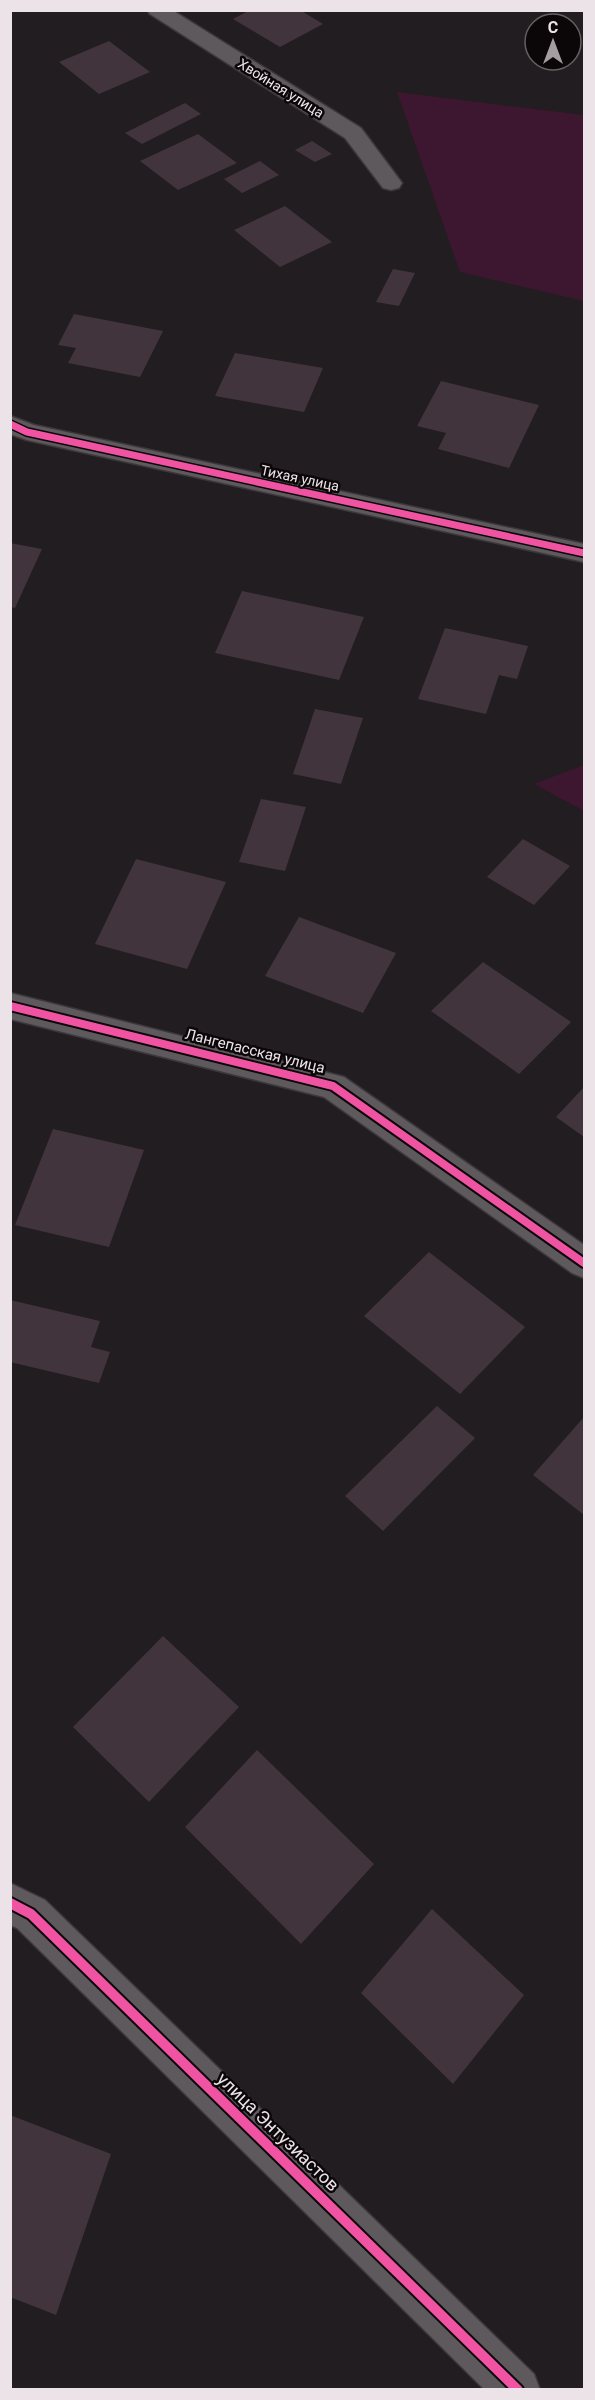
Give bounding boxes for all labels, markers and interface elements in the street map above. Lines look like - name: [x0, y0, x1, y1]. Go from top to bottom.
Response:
- north arrow: [523, 12, 583, 72]
- text: С: [548, 18, 558, 37]
- street label: Хвойная улица: [235, 55, 327, 121]
- street label: Тихая улица: [259, 462, 341, 494]
- street label: Лангепасская улица: [183, 1025, 327, 1077]
- street label: улица Энтузиастов: [213, 2068, 344, 2195]

